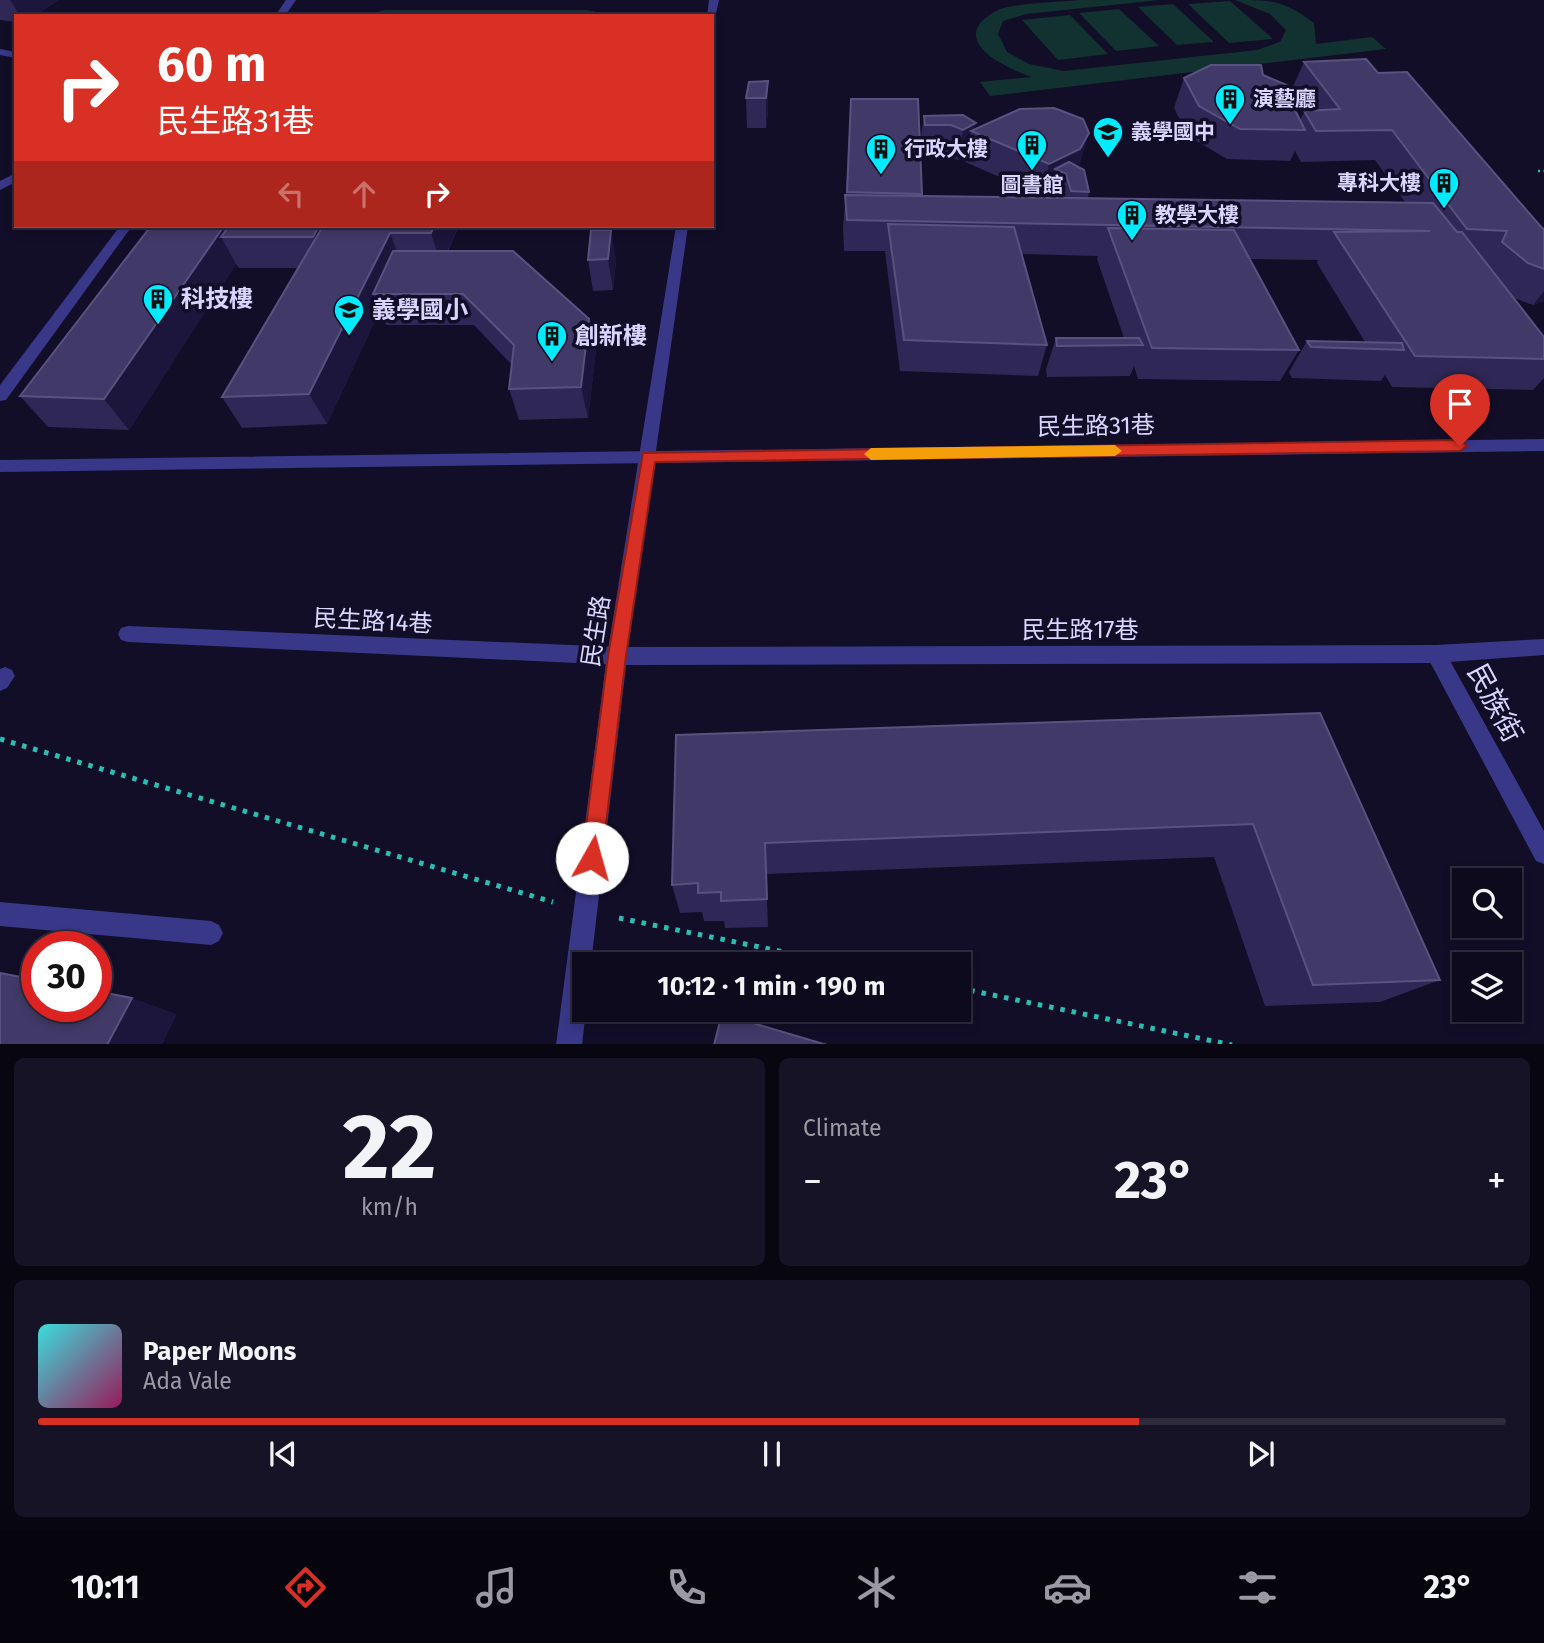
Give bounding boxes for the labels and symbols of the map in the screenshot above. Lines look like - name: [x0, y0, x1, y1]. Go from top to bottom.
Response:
- building icon: 演藝廳: [1213, 82, 1247, 126]
- place label: 演藝廳: [1253, 86, 1316, 112]
- school or university icon: 義學國中: [1091, 115, 1125, 159]
- place label: 義學國中: [1131, 119, 1215, 145]
- building icon: 圖書館: [1015, 128, 1049, 172]
- building icon: 行政大樓: [864, 132, 898, 176]
- place label: 行政大樓: [904, 136, 988, 162]
- building icon: 專科大樓: [1427, 166, 1461, 210]
- place label: 專科大樓: [1337, 170, 1421, 196]
- place label: 圖書館: [1001, 172, 1064, 198]
- building icon: 教學大樓: [1115, 198, 1149, 242]
- place label: 教學大樓: [1155, 202, 1239, 228]
- building icon: 科技樓: [141, 282, 175, 326]
- place label: 科技樓: [181, 285, 253, 313]
- school or university icon: 義學國小: [332, 293, 366, 337]
- place label: 義學國小: [372, 296, 468, 324]
- building icon: 創新樓: [535, 319, 569, 363]
- place label: 創新樓: [575, 322, 647, 350]
- pin: [1430, 374, 1490, 446]
- street label: 民生路31巷: [1037, 411, 1155, 441]
- street label: 民生路: [577, 593, 615, 669]
- street label: 民生路14巷: [313, 604, 433, 638]
- street label: 民生路17巷: [1021, 616, 1139, 644]
- street label: 民族街: [1461, 658, 1529, 748]
- position arrow: [555, 821, 629, 895]
- speed limit sign: 30: [21, 931, 112, 1022]

